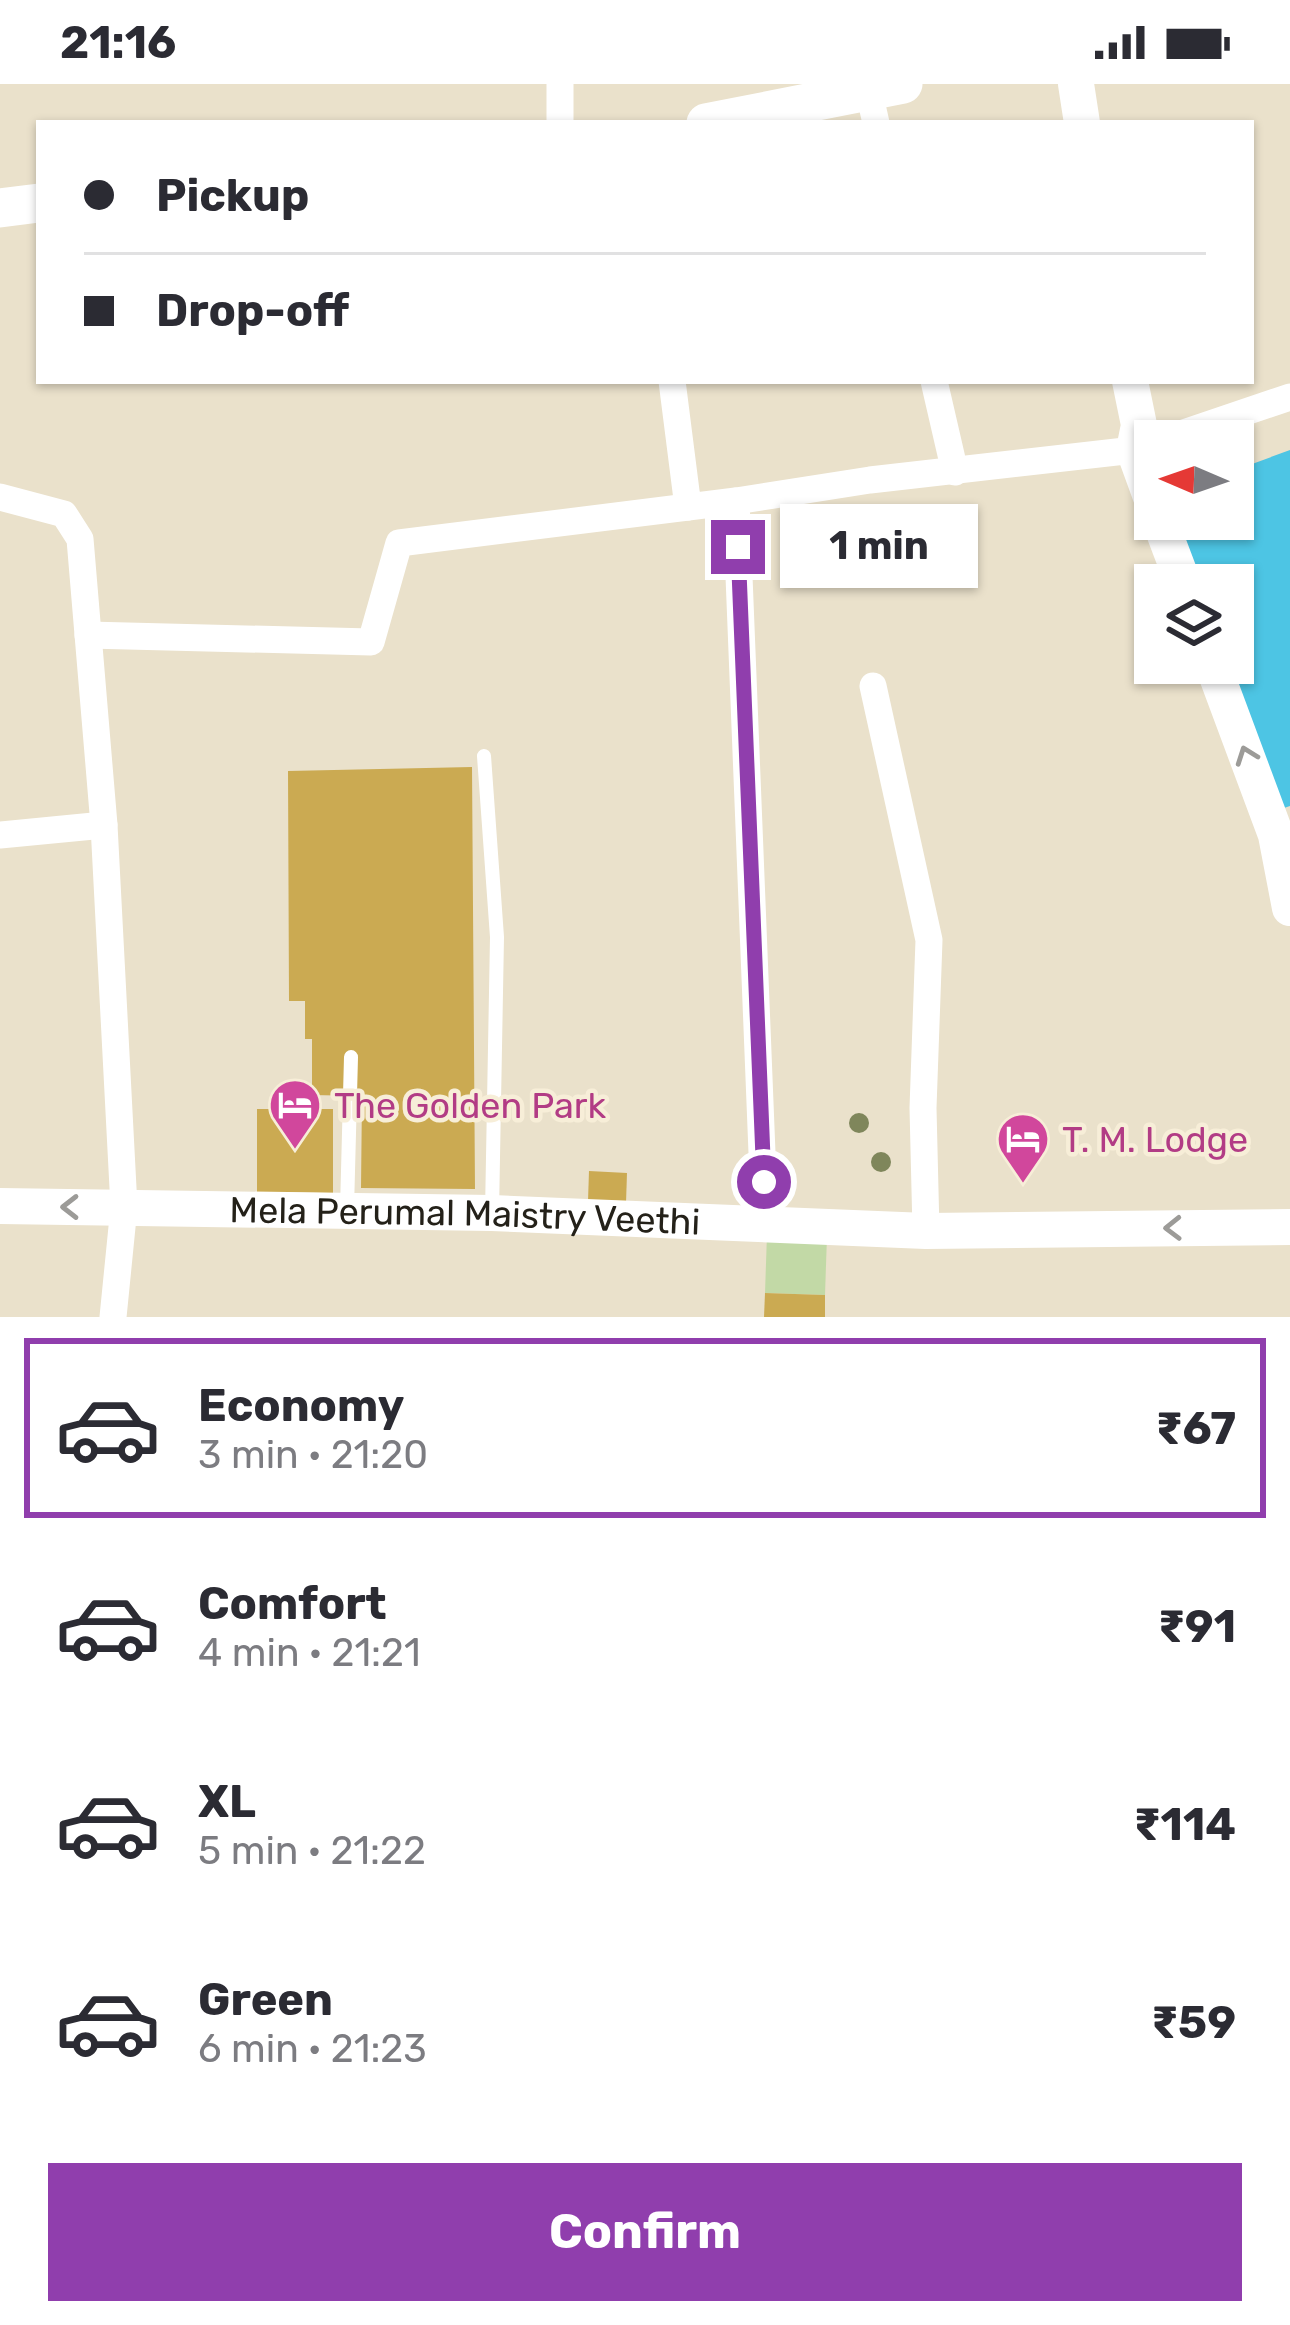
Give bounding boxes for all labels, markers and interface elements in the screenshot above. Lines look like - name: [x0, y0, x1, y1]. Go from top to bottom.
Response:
- text: 21:16: [60, 16, 176, 69]
- text: Pickup: [156, 169, 309, 222]
- text: Drop-off: [156, 284, 349, 337]
- north arrow: [1134, 420, 1254, 540]
- map controls: [1134, 420, 1254, 684]
- callout: 1 min: [780, 505, 978, 589]
- route end: [711, 520, 765, 574]
- text: 1 min: [829, 523, 929, 569]
- button: layers: [1134, 564, 1254, 684]
- one-way arrow: [1236, 746, 1261, 767]
- hotel icon: The Golden Park: [267, 1077, 323, 1151]
- place label: The Golden Park: [334, 1084, 606, 1127]
- hotel icon: T. M. Lodge: [995, 1111, 1051, 1185]
- place label: T. M. Lodge: [1062, 1118, 1248, 1161]
- route start: [737, 1155, 791, 1209]
- street label: Mela Perumal Maistry Veethi: [229, 1188, 701, 1243]
- one-way arrow: [60, 1194, 78, 1220]
- one-way arrow: [1163, 1215, 1182, 1241]
- icon: car: [54, 1374, 162, 1482]
- text: Economy: [198, 1379, 404, 1432]
- text: ₹67: [1155, 1402, 1236, 1455]
- text: 3 min · 21:20: [198, 1432, 428, 1478]
- icon: car: [54, 1572, 162, 1680]
- text: Comfort: [198, 1577, 387, 1630]
- text: ₹91: [1158, 1600, 1236, 1653]
- text: 4 min · 21:21: [198, 1630, 421, 1676]
- icon: car: [54, 1770, 162, 1878]
- text: XL: [198, 1775, 256, 1828]
- text: ₹114: [1134, 1798, 1236, 1851]
- text: 5 min · 21:22: [198, 1828, 426, 1874]
- icon: car: [54, 1968, 162, 2076]
- text: Green: [198, 1973, 333, 2026]
- text: ₹59: [1151, 1996, 1236, 2049]
- text: 6 min · 21:23: [198, 2026, 427, 2072]
- button: Confirm: [48, 2163, 1242, 2301]

